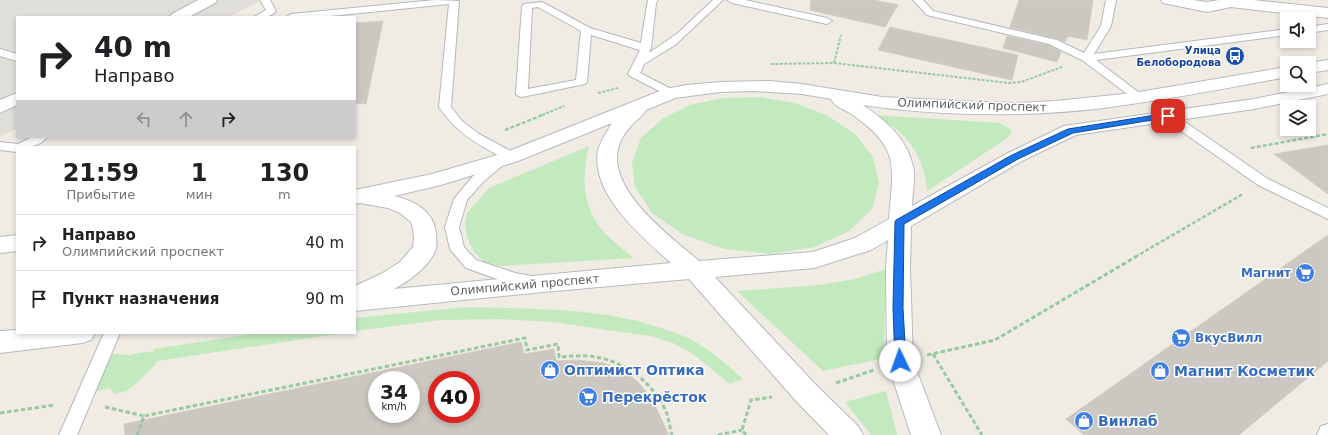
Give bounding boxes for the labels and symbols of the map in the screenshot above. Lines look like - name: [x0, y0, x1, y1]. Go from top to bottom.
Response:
- place label: Улица Белобородова: [1136, 45, 1221, 68]
- bus stop icon: Улица Белобородова: [1224, 45, 1246, 67]
- street label: Олимпийский проспект: [897, 95, 1047, 115]
- pin: [1151, 99, 1185, 133]
- supermarket icon: Магнит: [1294, 262, 1316, 284]
- place label: Магнит: [1241, 266, 1291, 280]
- street label: Олимпийский проспект: [450, 272, 600, 298]
- supermarket icon: ВкусВилл: [1170, 327, 1192, 349]
- place label: ВкусВилл: [1195, 331, 1262, 345]
- position arrow: [879, 340, 921, 382]
- shop icon: Оптимист Оптика: [539, 359, 561, 381]
- shop icon: Магнит Косметик: [1149, 360, 1171, 382]
- place label: Оптимист Оптика: [564, 362, 705, 378]
- place label: Магнит Косметик: [1174, 363, 1315, 379]
- speed limit sign: 40: [428, 371, 480, 423]
- supermarket icon: Перекрёсток: [577, 386, 599, 408]
- place label: Перекрёсток: [602, 389, 708, 405]
- shop icon: Винлаб: [1073, 410, 1095, 432]
- place label: Винлаб: [1098, 413, 1158, 429]

